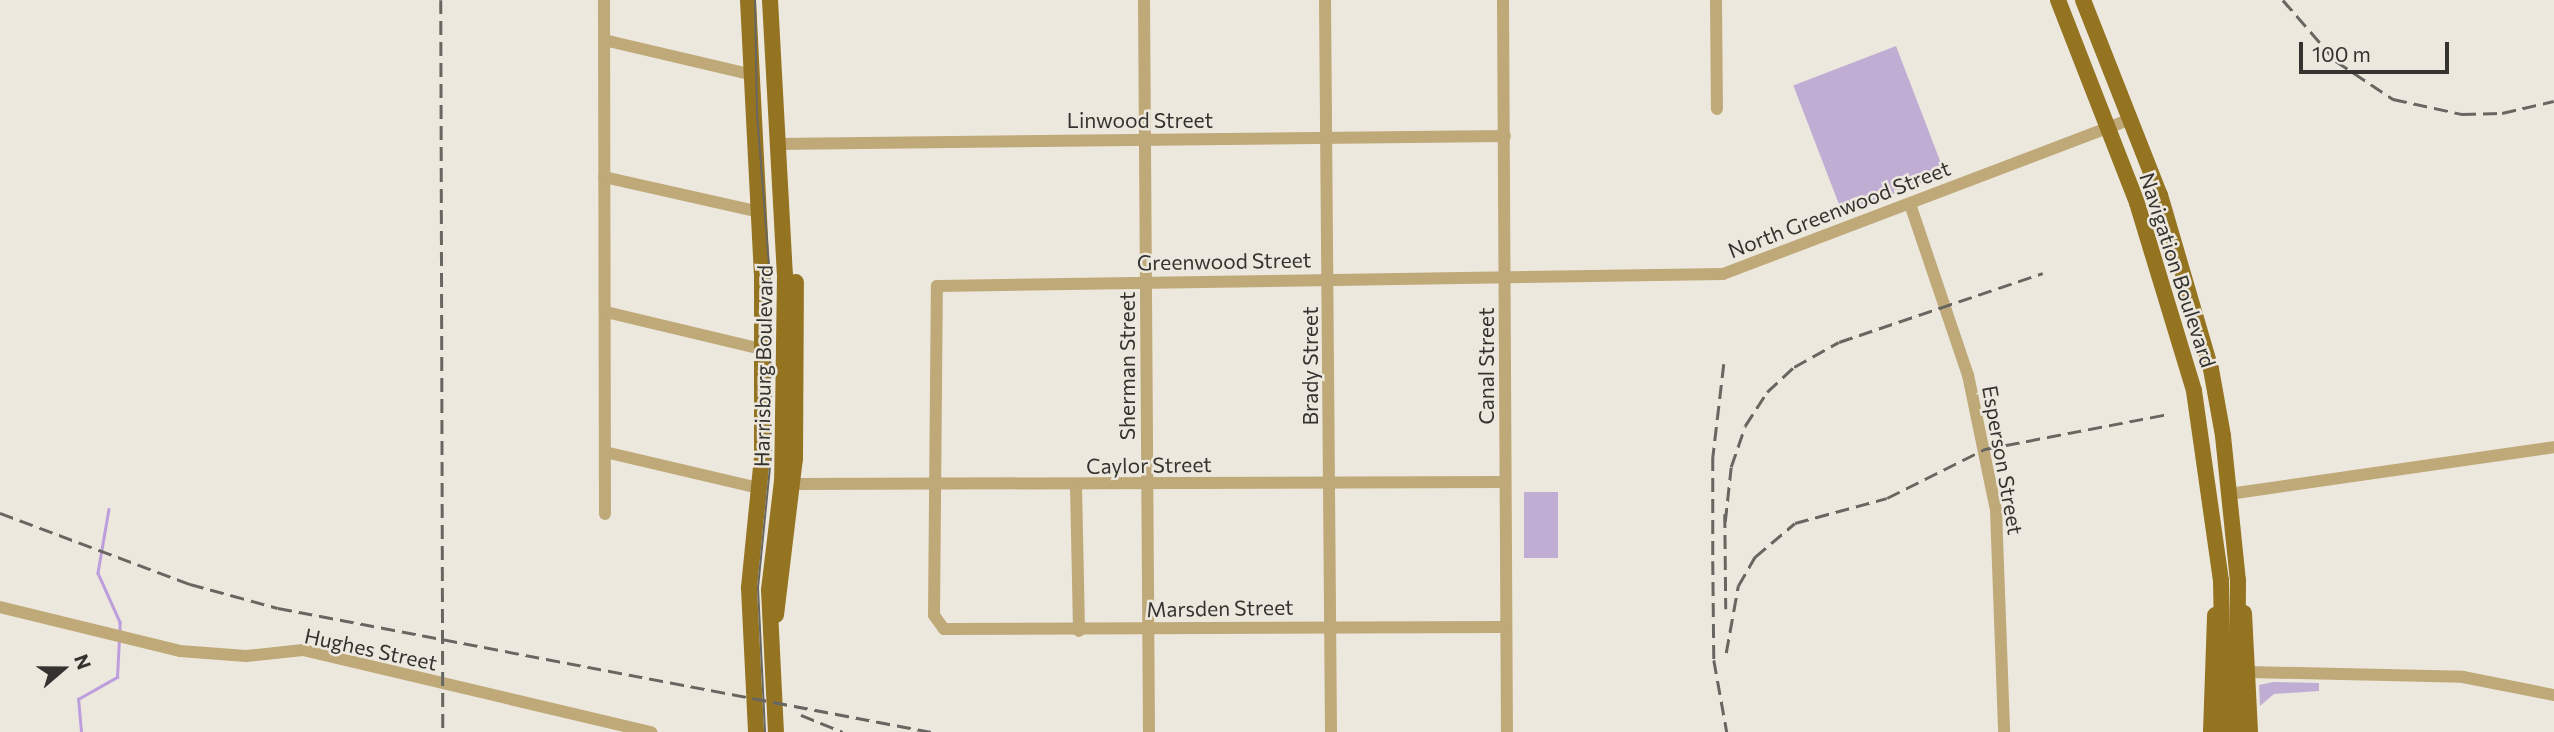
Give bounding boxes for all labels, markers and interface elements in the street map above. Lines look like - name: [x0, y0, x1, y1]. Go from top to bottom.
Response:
- scale bar: [2302, 28, 2452, 72]
- text: 100 m: [2312, 41, 2371, 66]
- street label: Linwood Street: [1067, 107, 1213, 133]
- street label: North Greenwood Street: [1724, 155, 1954, 263]
- street label: Navigation Boulevard: [2135, 169, 2221, 371]
- street label: Greenwood Street: [1137, 247, 1311, 275]
- street label: Harrisburg Boulevard: [749, 265, 777, 467]
- street label: Sherman Street: [1114, 292, 1140, 440]
- street label: Brady Street: [1297, 306, 1323, 426]
- street label: Canal Street: [1473, 307, 1499, 425]
- street label: Esperson Street: [1977, 383, 2029, 537]
- street label: Caylor Street: [1086, 451, 1212, 479]
- street label: Marsden Street: [1146, 594, 1294, 622]
- street label: Hughes Street: [302, 623, 440, 675]
- north arrow: [28, 634, 98, 704]
- text: N: [70, 651, 96, 672]

